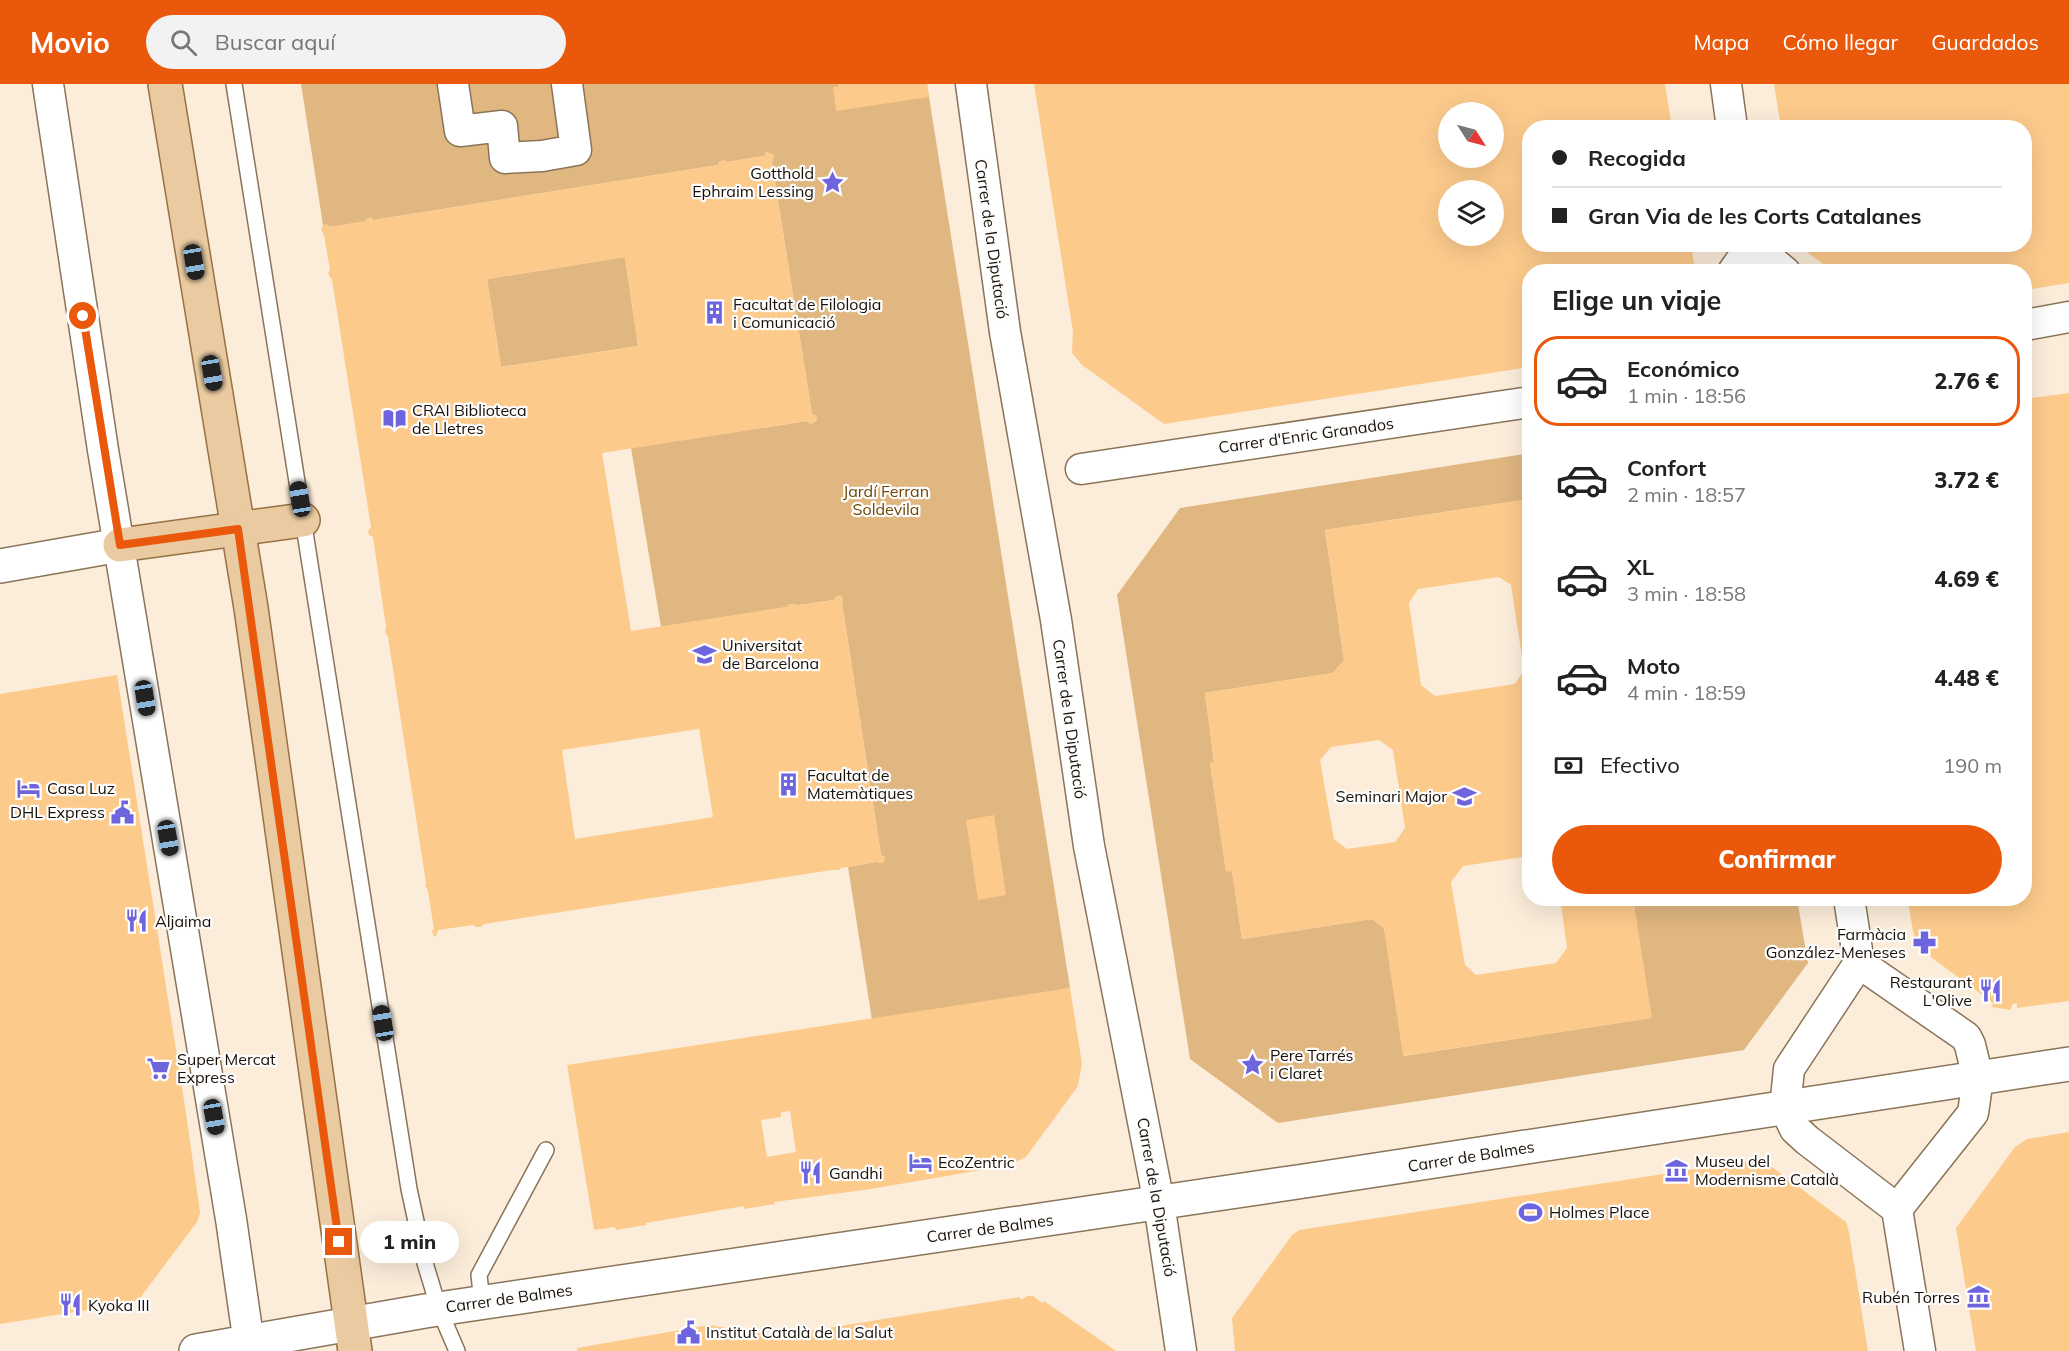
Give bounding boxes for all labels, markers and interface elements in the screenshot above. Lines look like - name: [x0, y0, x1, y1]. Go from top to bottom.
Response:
- search box: [146, 15, 566, 69]
- text: Movio: [30, 25, 110, 60]
- icon: search: [167, 26, 200, 59]
- text: Buscar aquí: [215, 28, 335, 56]
- text: Mapa: [1694, 29, 1749, 55]
- text: Cómo llegar: [1782, 29, 1898, 55]
- text: Guardados: [1931, 29, 2039, 55]
- north arrow: [1438, 102, 1504, 168]
- map controls: [1438, 102, 1504, 246]
- text: Recogida: [1588, 144, 1686, 172]
- street label: Carrer de la Diputació: [971, 158, 1013, 320]
- place label: Gotthold Ephraim Lessing: [692, 163, 814, 201]
- place icon: Gotthold Ephraim Lessing: [819, 169, 845, 195]
- button: layers: [1438, 180, 1504, 246]
- text: Gran Via de les Corts Catalanes: [1588, 202, 1922, 230]
- car: [182, 243, 206, 281]
- text: Elige un viaje: [1552, 283, 1721, 317]
- place label: Facultat de Filologia i Comunicació: [733, 294, 881, 332]
- building icon: Facultat de Filologia i Comunicació: [702, 300, 728, 326]
- route start: [69, 302, 96, 329]
- car: [200, 354, 224, 392]
- icon: car: [1555, 354, 1609, 408]
- text: Económico: [1627, 355, 1740, 383]
- text: 2.76 €: [1934, 367, 1999, 395]
- text: 1 min · 18:56: [1627, 383, 1746, 408]
- place label: CRAI Biblioteca de Lletres: [412, 400, 527, 438]
- library icon: CRAI Biblioteca de Lletres: [381, 406, 407, 432]
- street label: Carrer d'Enric Granados: [1217, 413, 1395, 457]
- icon: car: [1555, 453, 1609, 507]
- text: Confort: [1627, 454, 1706, 482]
- text: 3.72 €: [1934, 466, 1999, 494]
- car: [288, 480, 312, 518]
- park label: Jardí Ferran Soldevila: [843, 481, 929, 519]
- text: 2 min · 18:57: [1627, 482, 1746, 507]
- icon: car: [1555, 552, 1609, 606]
- text: XL: [1627, 553, 1654, 581]
- text: 4.69 €: [1934, 565, 1999, 593]
- text: 3 min · 18:58: [1627, 581, 1746, 606]
- place label: Universitat de Barcelona: [722, 635, 819, 673]
- street label: Carrer de la Diputació: [1049, 638, 1091, 800]
- school or university icon: Universitat de Barcelona: [691, 641, 717, 667]
- icon: car: [1555, 651, 1609, 705]
- text: Moto: [1627, 652, 1680, 680]
- text: 4.48 €: [1934, 664, 1999, 692]
- car: [133, 679, 157, 717]
- text: 4 min · 18:59: [1627, 680, 1746, 705]
- icon: cash: [1552, 749, 1585, 782]
- text: Efectivo: [1600, 751, 1680, 779]
- text: 190 m: [1943, 753, 2002, 778]
- place label: Facultat de Matemàtiques: [807, 765, 913, 803]
- building icon: Facultat de Matemàtiques: [776, 771, 802, 797]
- hotel icon: Casa Luz: [16, 775, 42, 801]
- place label: Casa Luz: [47, 778, 115, 798]
- school or university icon: Seminari Major: [1452, 783, 1478, 809]
- place label: Seminari Major: [1336, 786, 1447, 806]
- public building icon: DHL Express: [110, 799, 136, 825]
- place label: DHL Express: [10, 802, 105, 822]
- car: [156, 819, 180, 857]
- button: Confirmar: [1552, 825, 2002, 894]
- restaurant icon: Aljaima: [124, 908, 150, 934]
- place label: Aljaima: [155, 911, 211, 931]
- place label: Farmàcia González-Meneses: [1766, 924, 1906, 962]
- pharmacy icon: Farmàcia González-Meneses: [1911, 930, 1937, 956]
- place label: Restaurant L'Olive: [1890, 972, 1972, 1010]
- restaurant icon: Restaurant L'Olive: [1977, 978, 2003, 1004]
- car: [371, 1004, 395, 1042]
- place label: Pere Tarrés i Claret: [1270, 1045, 1354, 1083]
- place label: Super Mercat Express: [177, 1049, 276, 1087]
- place icon: Pere Tarrés i Claret: [1239, 1051, 1265, 1077]
- supermarket icon: Super Mercat Express: [146, 1055, 172, 1081]
- car: [202, 1098, 226, 1136]
- street label: Carrer de la Diputació: [1133, 1116, 1181, 1278]
- street label: Carrer de Balmes: [1406, 1136, 1536, 1176]
- hotel icon: EcoZentric: [907, 1149, 933, 1175]
- place label: Museu del Modernisme Català: [1695, 1151, 1839, 1189]
- place label: EcoZentric: [938, 1152, 1015, 1172]
- museum icon: Museu del Modernisme Català: [1664, 1157, 1690, 1183]
- restaurant icon: Gandhi: [798, 1160, 824, 1186]
- place label: Gandhi: [829, 1163, 882, 1183]
- sports icon: Holmes Place: [1518, 1199, 1544, 1225]
- place label: Holmes Place: [1549, 1202, 1649, 1222]
- street label: Carrer de Balmes: [925, 1209, 1055, 1247]
- callout: 1 min: [360, 1221, 459, 1263]
- route end: [325, 1228, 352, 1255]
- text: 1 min: [383, 1229, 436, 1254]
- street label: Carrer de Balmes: [444, 1279, 574, 1317]
- museum icon: Rubén Torres: [1965, 1284, 1991, 1310]
- place label: Rubén Torres: [1862, 1287, 1960, 1307]
- restaurant icon: Kyoka III: [57, 1292, 83, 1318]
- place label: Kyoka III: [88, 1295, 150, 1315]
- public building icon: Institut Català de la Salut: [675, 1319, 701, 1345]
- place label: Institut Català de la Salut: [706, 1322, 893, 1342]

